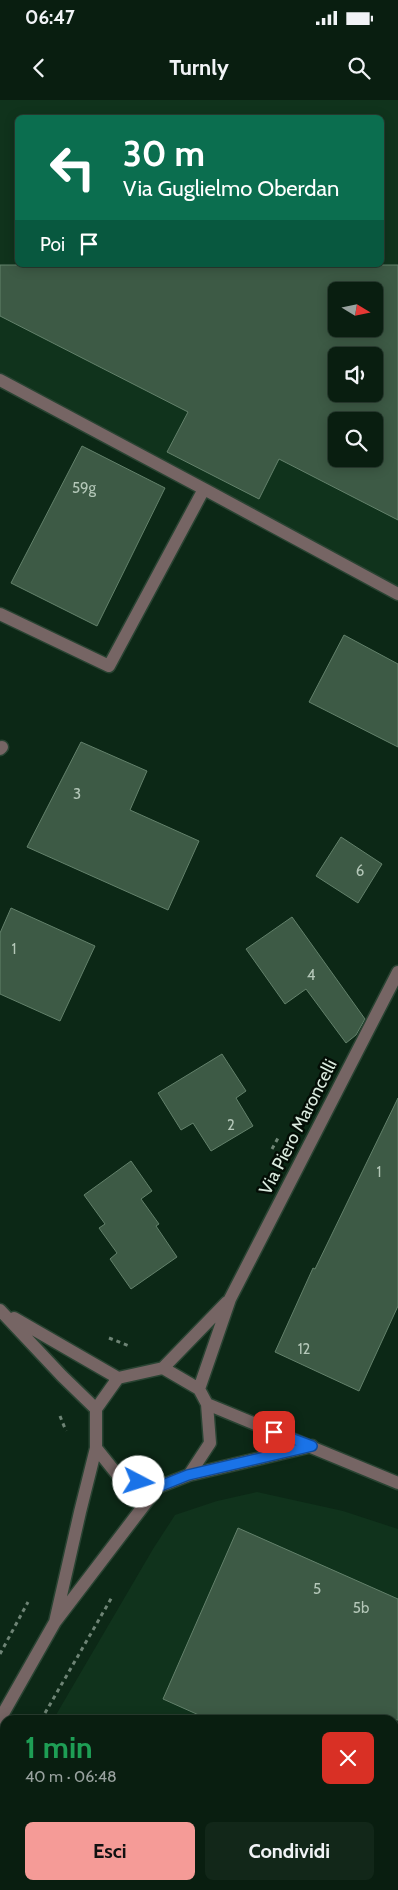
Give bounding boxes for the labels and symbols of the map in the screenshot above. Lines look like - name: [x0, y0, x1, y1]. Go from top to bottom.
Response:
- north arrow: [328, 282, 382, 338]
- house number: 59g: [72, 479, 97, 497]
- house number: 3: [73, 785, 81, 803]
- house number: 6: [356, 862, 364, 880]
- house number: 1: [12, 940, 16, 958]
- house number: 4: [307, 966, 316, 984]
- street label: Via Piero Maroncelli: [254, 1056, 342, 1198]
- house number: 2: [227, 1116, 235, 1134]
- house number: 1: [377, 1163, 381, 1181]
- house number: 12: [298, 1340, 311, 1358]
- pin: [253, 1411, 295, 1453]
- position arrow: [112, 1455, 164, 1507]
- house number: 5: [313, 1580, 321, 1598]
- house number: 5b: [353, 1599, 369, 1617]

